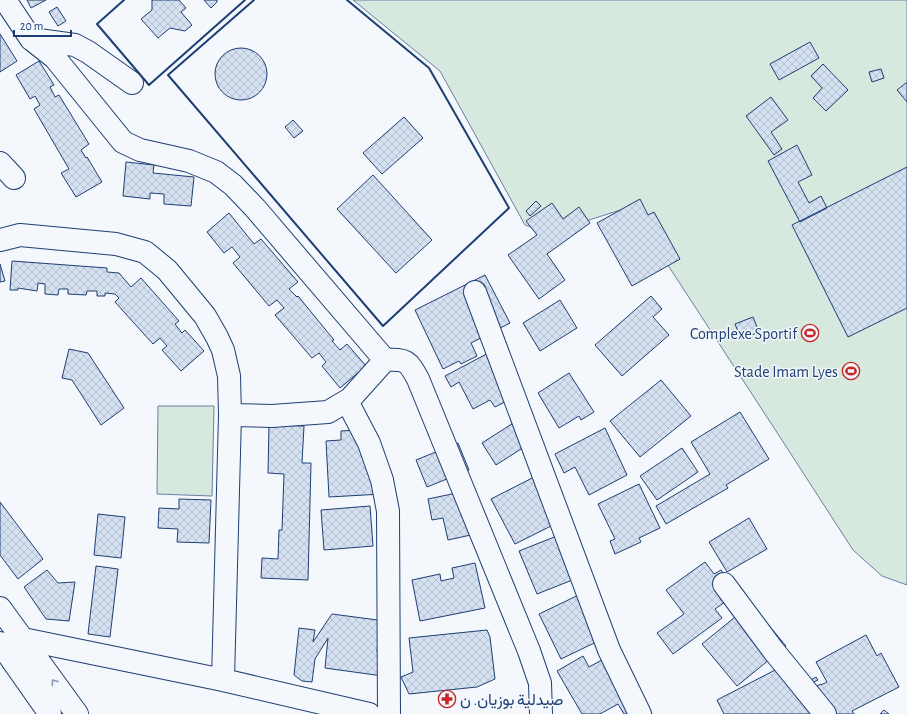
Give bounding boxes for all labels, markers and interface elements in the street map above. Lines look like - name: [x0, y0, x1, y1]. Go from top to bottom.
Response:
- scale bar: [14, 12, 71, 38]
- text: 20 m: [20, 20, 43, 32]
- sports icon: Complexe Sportif: [800, 323, 820, 343]
- place label: Complexe Sportif: [690, 326, 798, 342]
- sports icon: Stade Imam Lyes: [841, 361, 861, 381]
- place label: Stade Imam Lyes: [734, 364, 838, 381]
- one-way arrow: [52, 680, 59, 687]
- pharmacy icon: صيدلية بوزيان. ن: [437, 689, 457, 709]
- place label: صيدلية بوزيان. ن: [460, 692, 564, 710]

